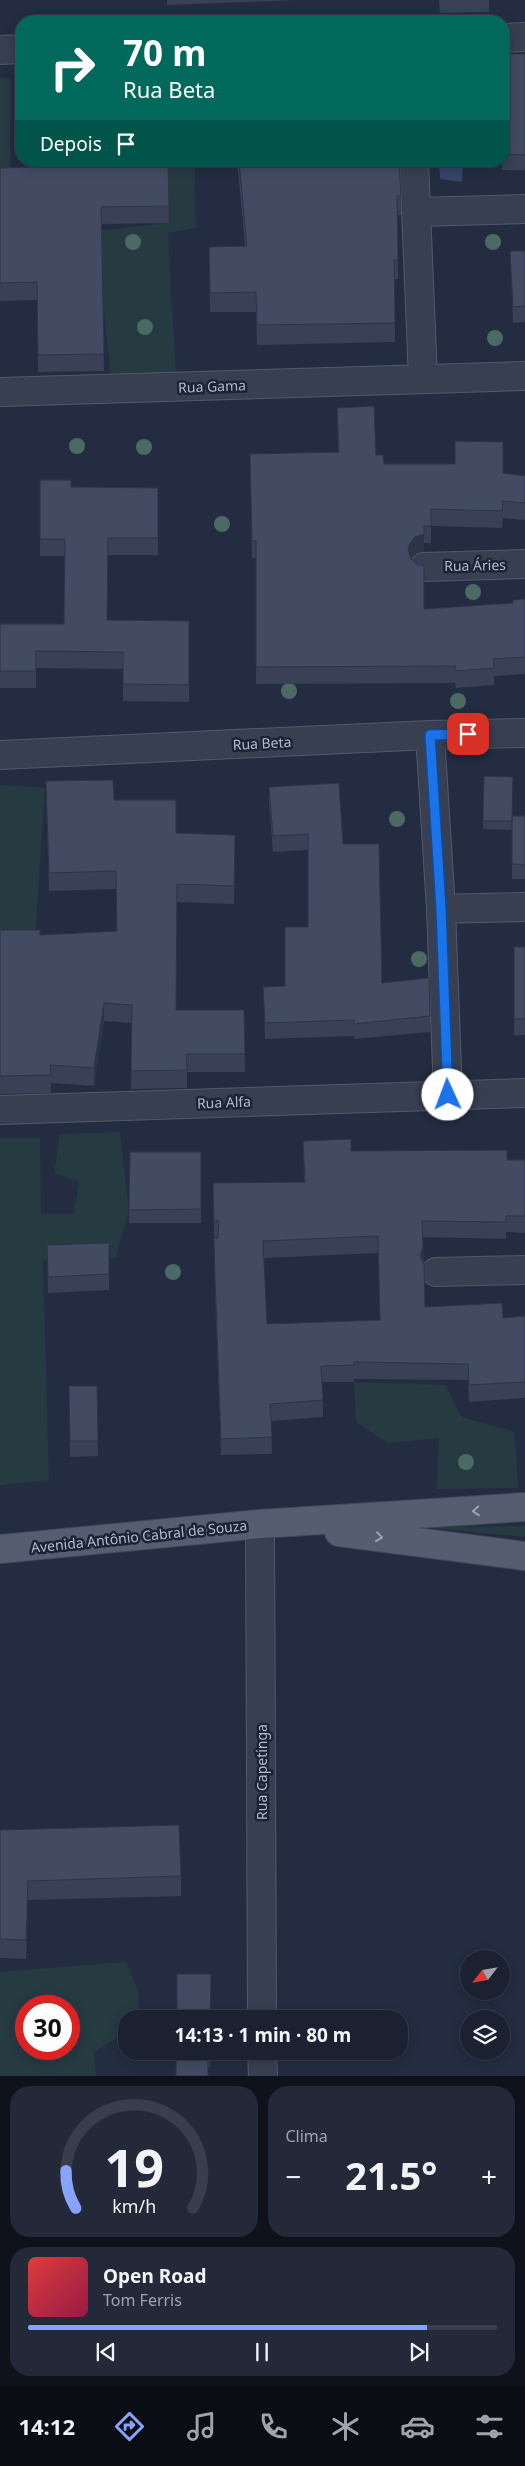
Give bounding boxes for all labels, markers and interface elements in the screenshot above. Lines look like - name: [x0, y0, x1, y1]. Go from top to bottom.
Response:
- text: 70 m: [123, 29, 206, 76]
- icon: right: [40, 35, 105, 100]
- text: Rua Beta: [123, 74, 215, 104]
- icon: arrive: [112, 130, 140, 158]
- text: Depois: [40, 131, 102, 157]
- street label: Rua Gama: [178, 375, 246, 397]
- street label: Rua Áries: [444, 555, 506, 575]
- pin: [447, 713, 489, 755]
- icon: arrive: [454, 720, 482, 748]
- street label: Rua Beta: [232, 732, 292, 754]
- position arrow: [421, 1068, 473, 1120]
- street label: Rua Alfa: [197, 1092, 251, 1112]
- one-way arrow: [472, 1505, 480, 1516]
- street label: Avenida Antônio Cabral de Souza: [30, 1515, 248, 1557]
- one-way arrow: [375, 1531, 383, 1542]
- street label: Rua Capetinga: [252, 1724, 271, 1820]
- north arrow: [460, 1950, 510, 2000]
- map controls: [460, 1950, 510, 2060]
- speed limit sign: 30: [15, 1995, 80, 2060]
- button: layers: [460, 2010, 510, 2060]
- text: 14:13 · 1 min · 80 m: [175, 2022, 351, 2048]
- text: Clima: [286, 2125, 328, 2147]
- text: 19: [104, 2131, 164, 2202]
- text: 21.5°: [345, 2149, 437, 2201]
- text: −: [286, 2157, 302, 2195]
- text: +: [481, 2157, 497, 2195]
- text: km/h: [112, 2194, 156, 2218]
- text: Open Road: [103, 2263, 206, 2289]
- text: Tom Ferris: [103, 2289, 182, 2311]
- icon: previous: [92, 2338, 120, 2366]
- icon: pause: [248, 2338, 276, 2366]
- icon: next: [405, 2338, 433, 2366]
- icon: directions: [112, 2409, 147, 2444]
- icon: music: [184, 2409, 219, 2444]
- icon: phone: [256, 2409, 291, 2444]
- icon: climate: [328, 2409, 363, 2444]
- icon: car: [400, 2409, 435, 2444]
- icon: filters: [472, 2409, 507, 2444]
- text: 14:12: [18, 2411, 75, 2441]

